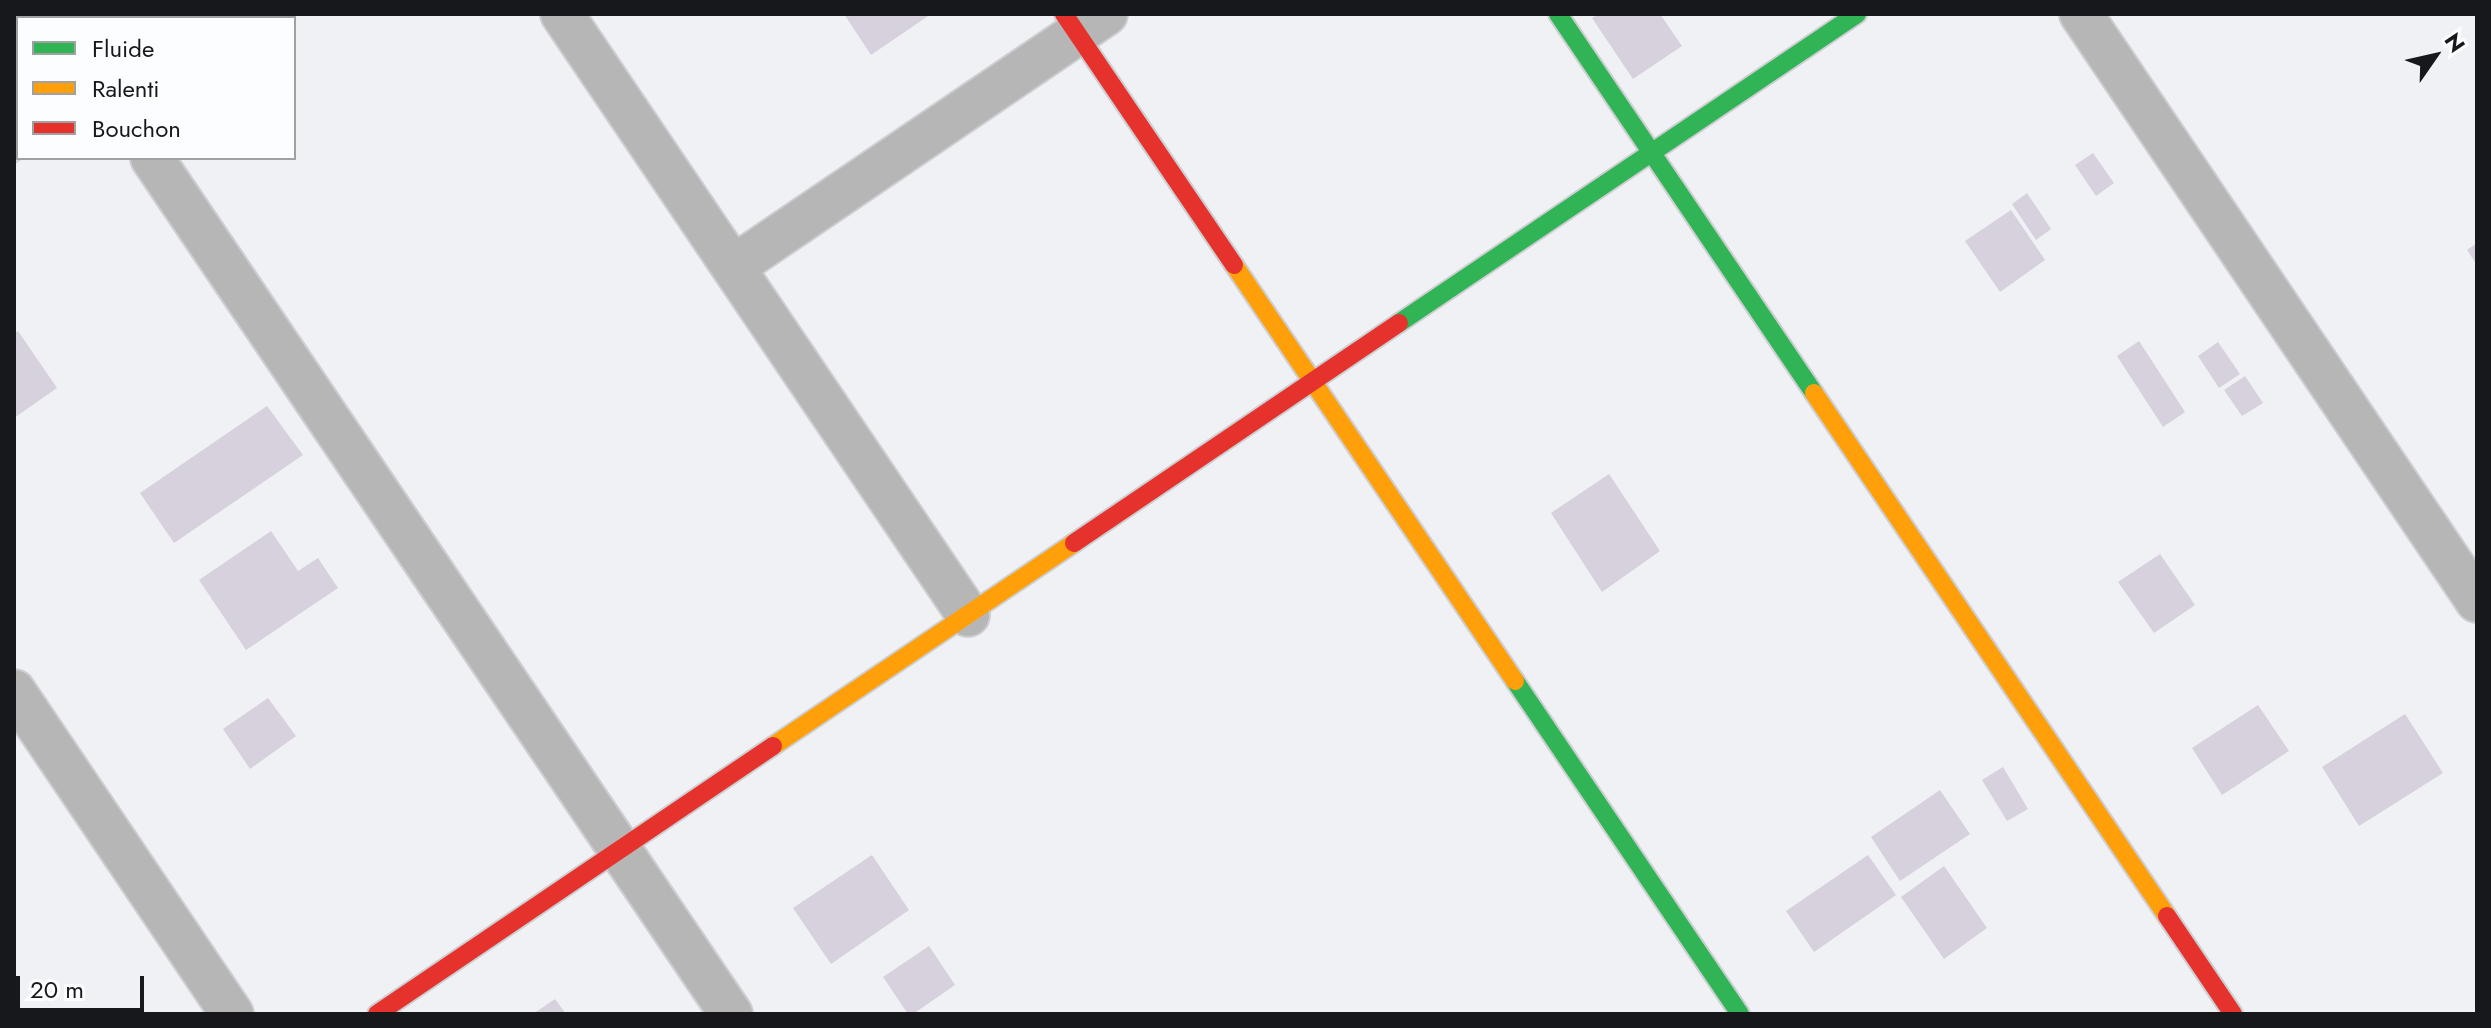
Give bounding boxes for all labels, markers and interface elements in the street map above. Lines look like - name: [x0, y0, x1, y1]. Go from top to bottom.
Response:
- legend: [16, 16, 296, 160]
- north arrow: [2395, 16, 2475, 96]
- text: N: [2437, 26, 2473, 59]
- text: Fluide: [92, 31, 154, 66]
- text: Ralenti: [92, 71, 159, 106]
- text: Bouchon: [92, 111, 181, 146]
- scale bar: [20, 960, 148, 1010]
- text: 20 m: [30, 972, 84, 1007]

